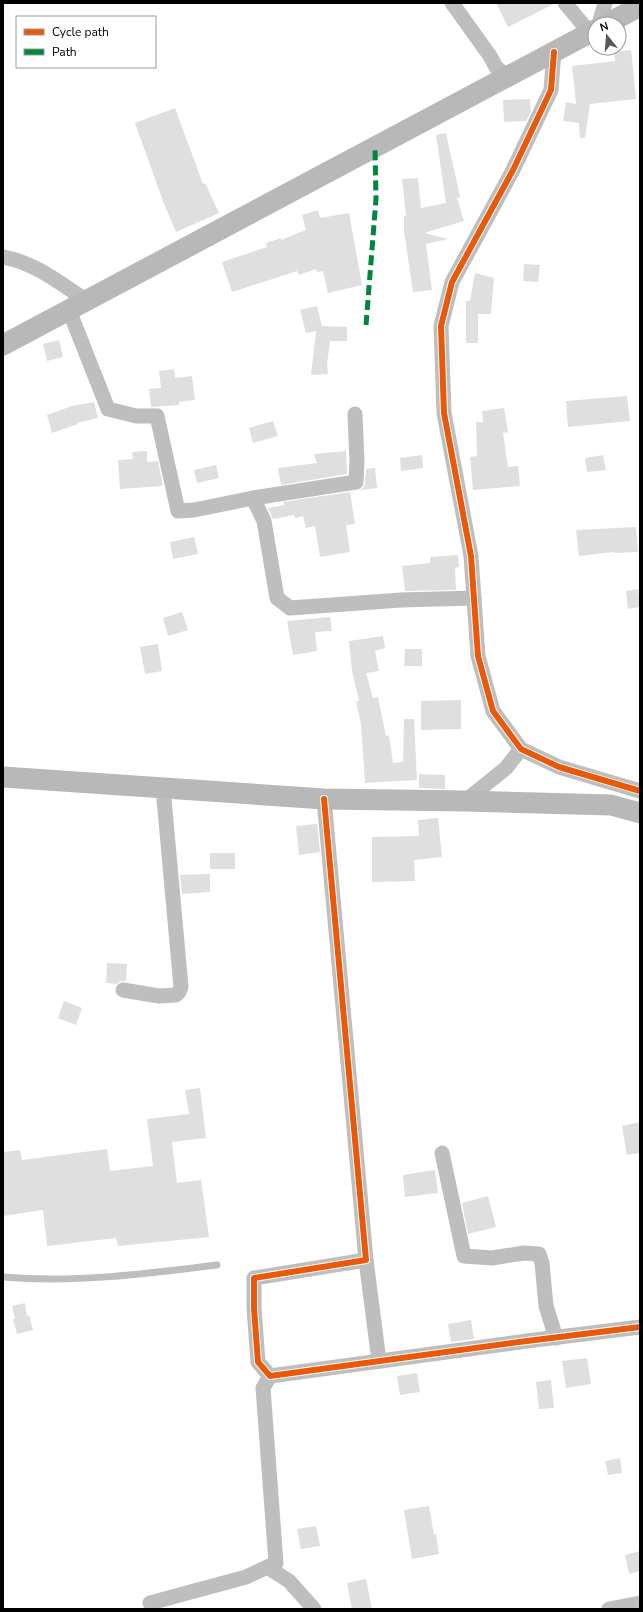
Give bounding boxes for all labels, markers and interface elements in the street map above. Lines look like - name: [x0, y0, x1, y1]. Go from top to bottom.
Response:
- legend: [16, 16, 156, 68]
- north arrow: [587, 16, 627, 56]
- text: N: [598, 19, 610, 35]
- text: Cycle path: [52, 24, 109, 40]
- text: Path: [52, 44, 77, 60]

